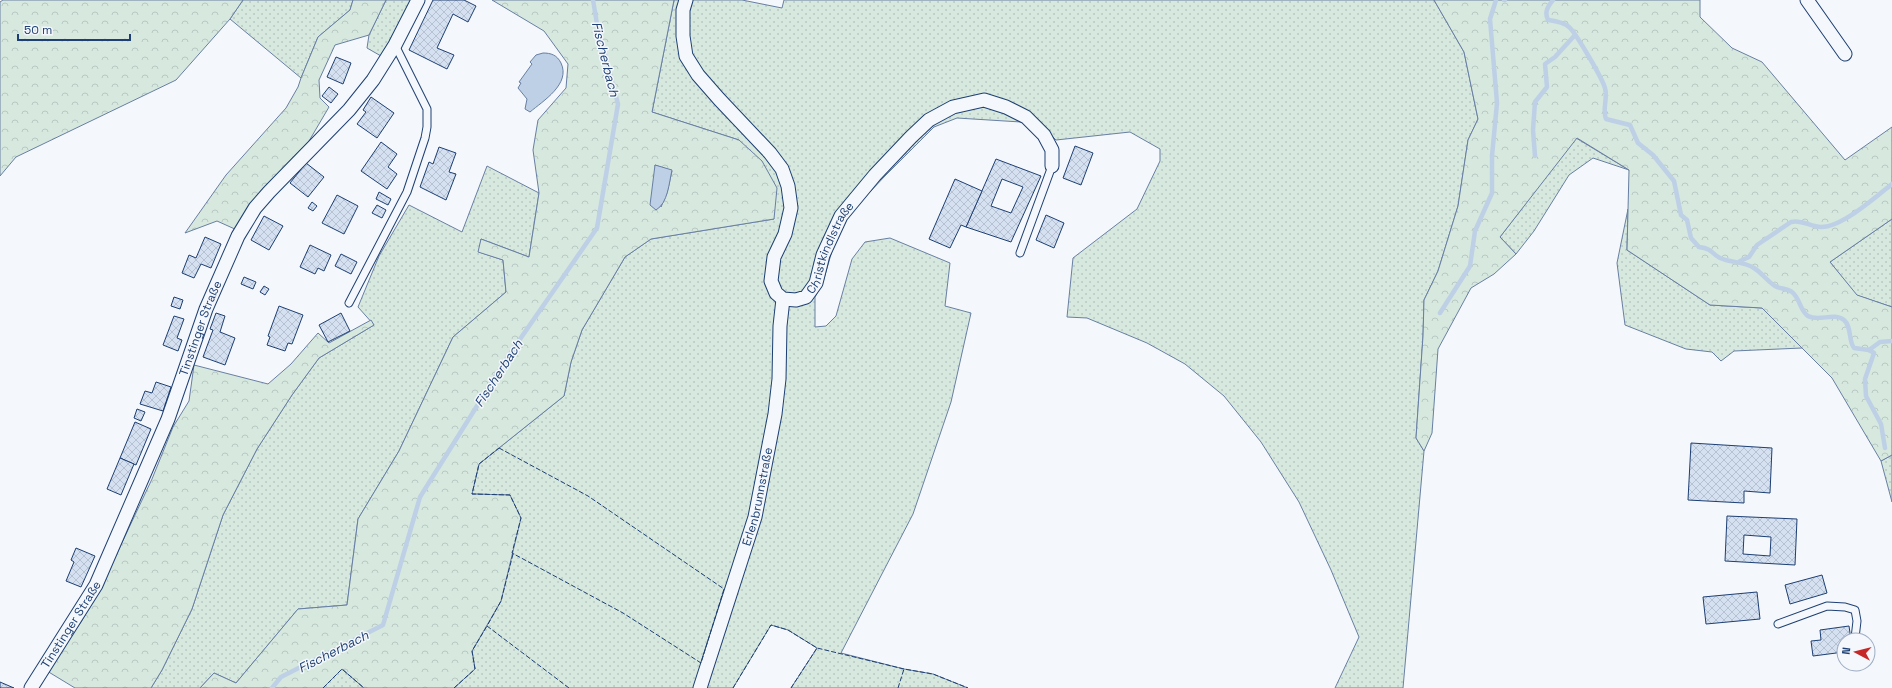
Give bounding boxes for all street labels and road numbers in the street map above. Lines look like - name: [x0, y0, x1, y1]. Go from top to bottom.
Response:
- street label: Christkindlstraße: [803, 199, 857, 297]
- street label: Tinstinger Straße: [175, 278, 225, 378]
- street label: Erlenbrunnstraße: [738, 446, 776, 548]
- street label: Tinstinger Straße: [37, 578, 105, 671]

